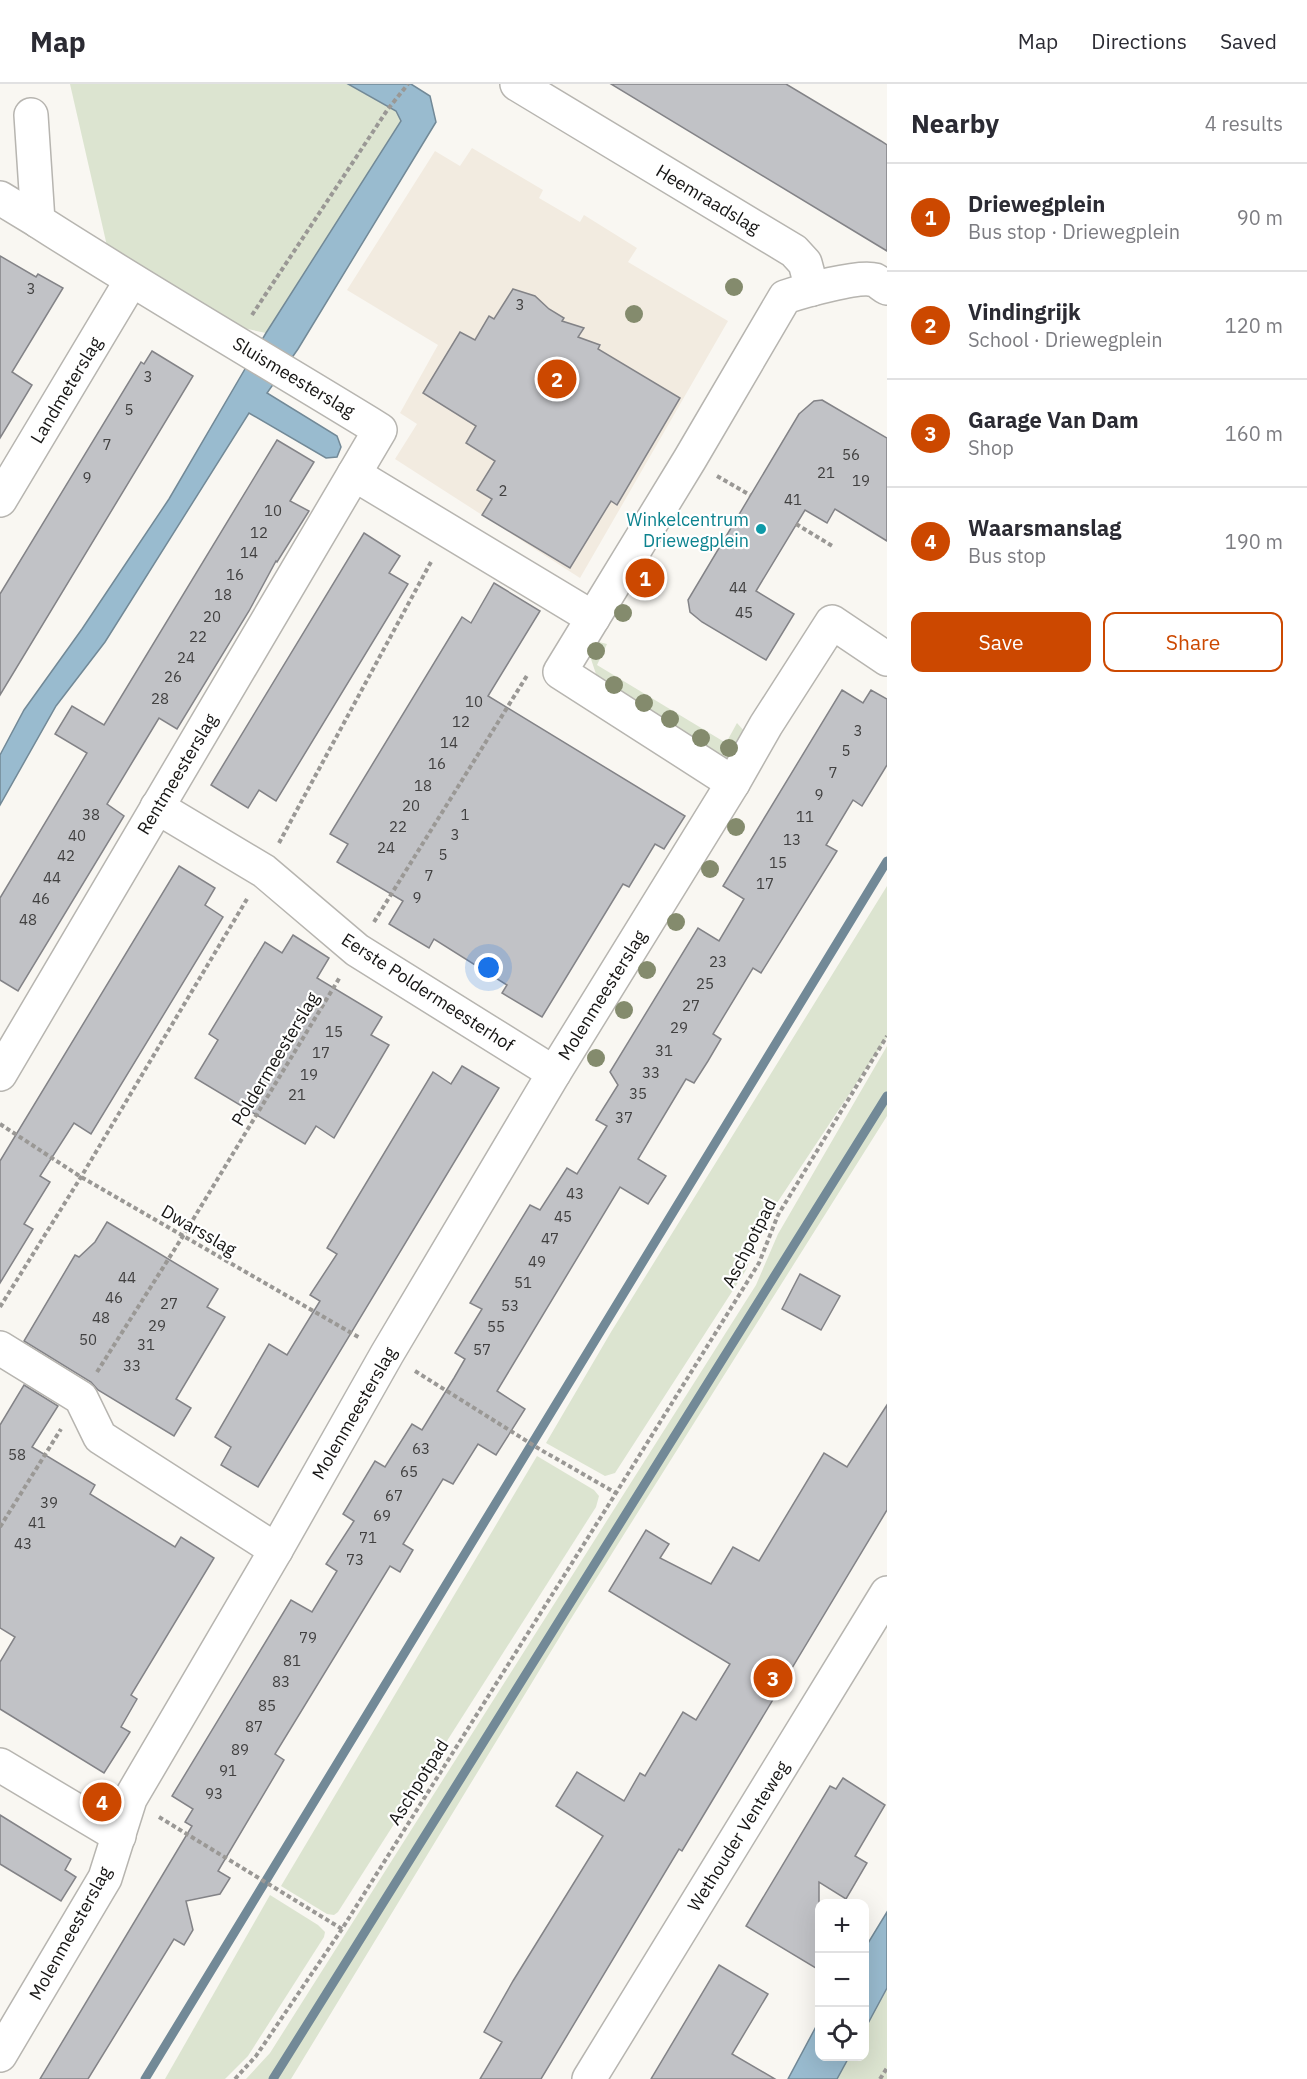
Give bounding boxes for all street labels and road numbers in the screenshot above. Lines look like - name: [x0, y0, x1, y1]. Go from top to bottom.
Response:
- street label: Heemraadslag: [652, 159, 765, 239]
- street label: Sluismeesterslag: [229, 331, 360, 423]
- street label: Landmeterslag: [25, 332, 107, 448]
- street label: Rentmeesterslag: [132, 709, 222, 839]
- street label: Molenmeesterslag: [553, 925, 652, 1064]
- street label: Eerste Poldermeesterhof: [337, 928, 519, 1057]
- street label: Poldermeesterslag: [226, 987, 324, 1130]
- street label: Aschpotpad: [717, 1195, 781, 1291]
- street label: Dwarsslag: [157, 1199, 241, 1261]
- street label: Molenmeesterslag: [307, 1342, 402, 1483]
- street label: Aschpotpad: [383, 1735, 453, 1829]
- street label: Wethouder Venteweg: [682, 1756, 794, 1916]
- street label: Molenmeesterslag: [24, 1862, 116, 2004]

